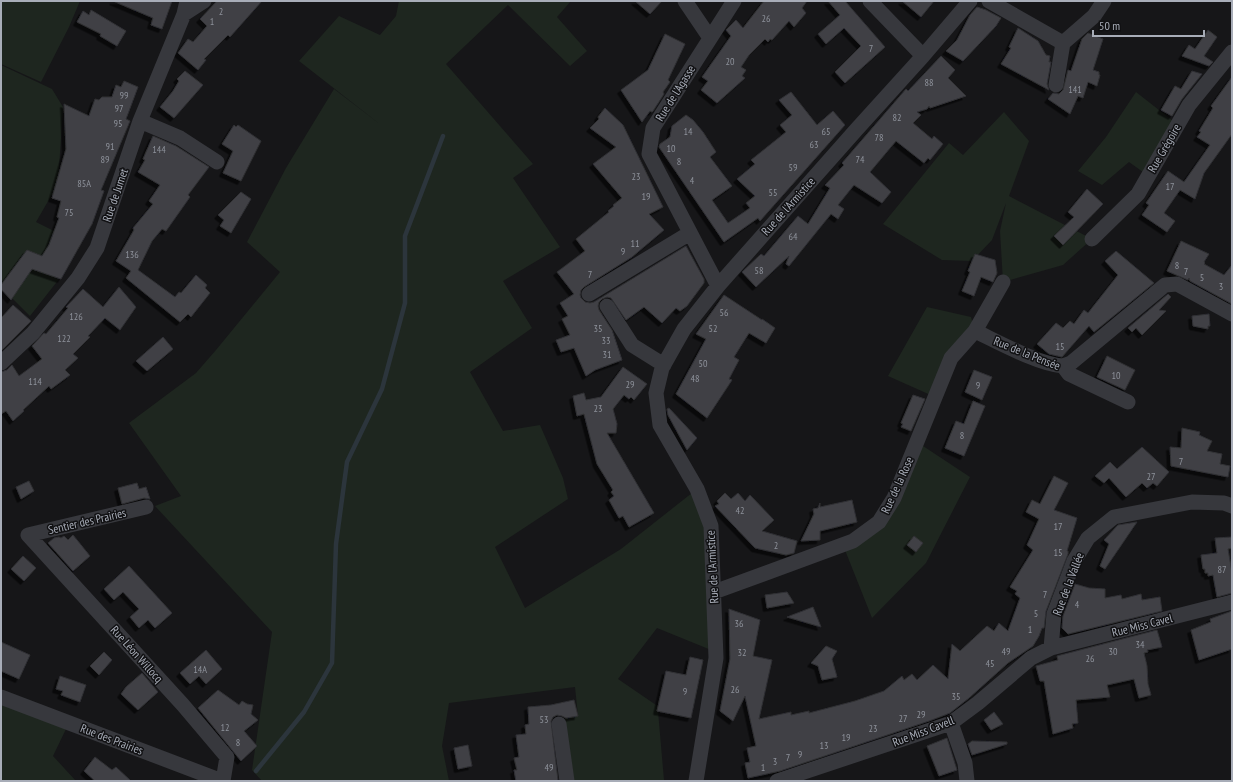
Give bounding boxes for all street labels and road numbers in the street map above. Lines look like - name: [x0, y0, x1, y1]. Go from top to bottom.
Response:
- street label: Rue de l'Agasse: [652, 62, 698, 124]
- street label: Rue Grégoire: [1144, 121, 1184, 175]
- street label: Rue de Jumet: [99, 166, 131, 224]
- street label: Rue de l'Armistice: [758, 174, 818, 238]
- street label: Rue de la Pensée: [992, 333, 1063, 373]
- street label: Rue de la Rose: [877, 454, 917, 516]
- street label: Sentier des Prairies: [47, 505, 127, 537]
- street label: Rue de l'Armistice: [703, 530, 721, 604]
- street label: Rue de la Vallée: [1049, 550, 1087, 618]
- street label: Rue Miss Cavel: [1110, 610, 1174, 640]
- street label: Rue Léon Willocq: [108, 622, 166, 686]
- street label: Rue Miss Cavell: [890, 712, 956, 750]
- street label: Rue des Prairies: [79, 720, 145, 758]

